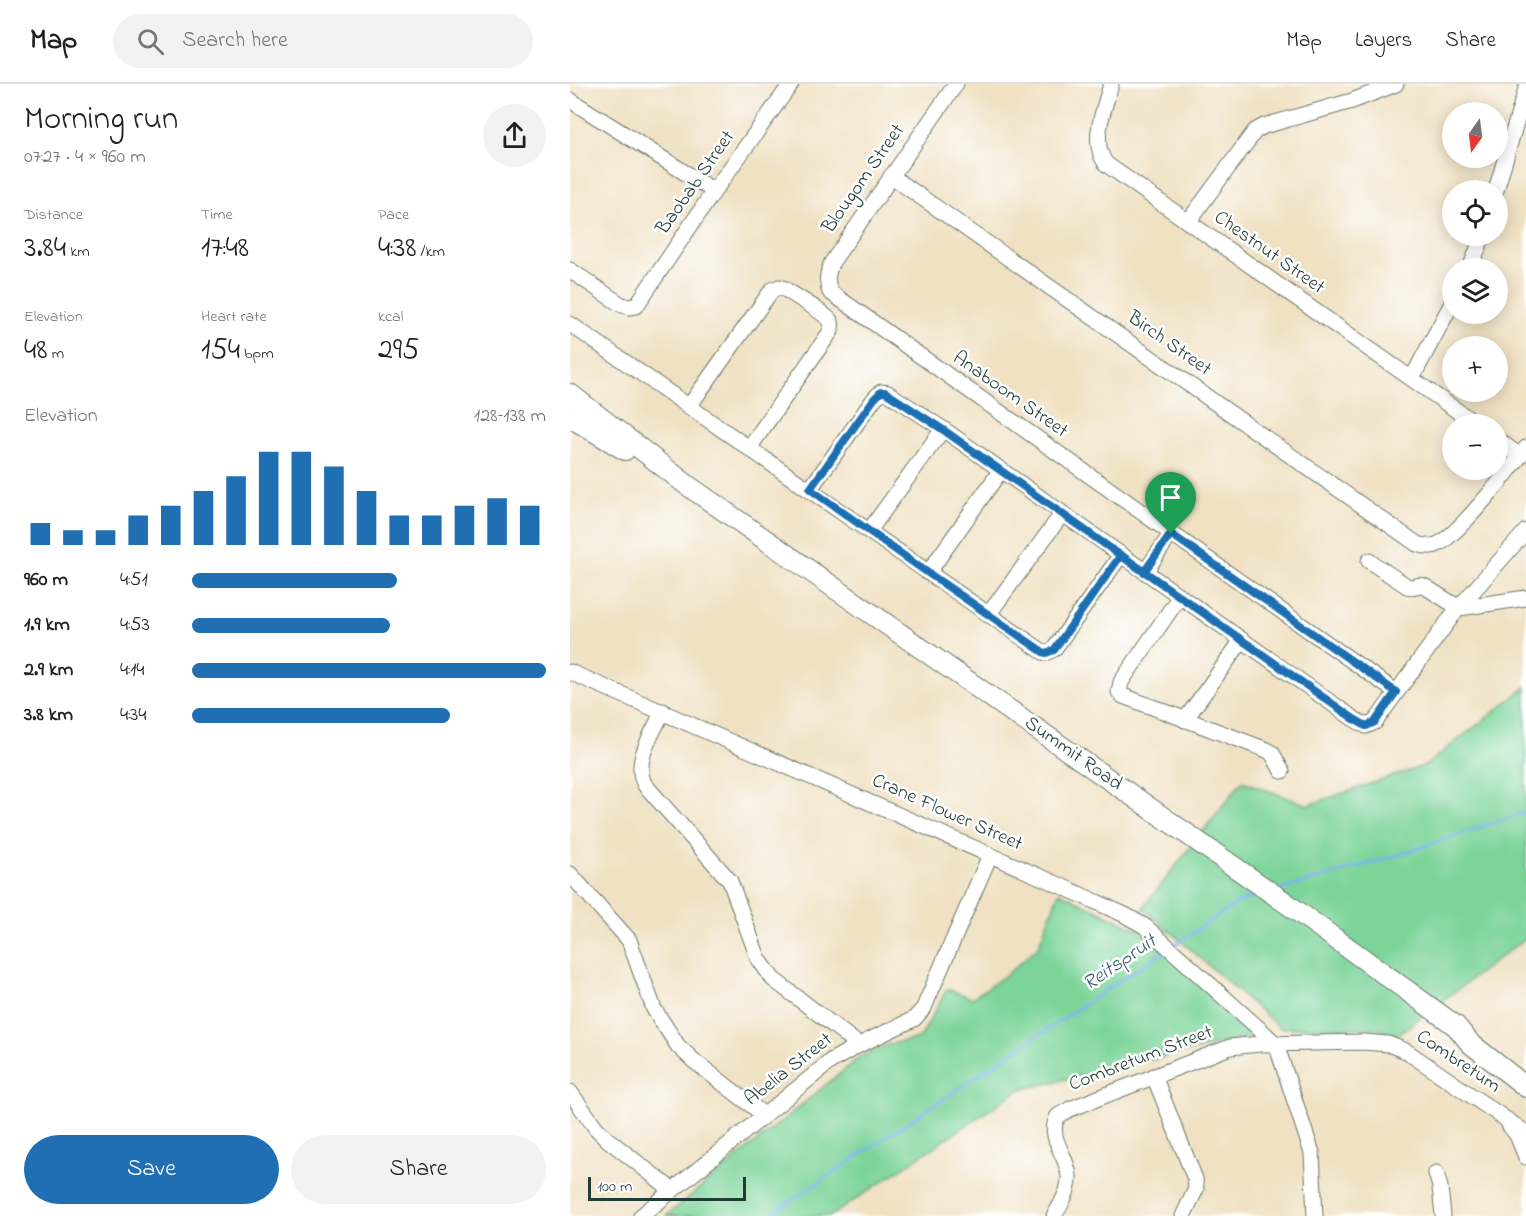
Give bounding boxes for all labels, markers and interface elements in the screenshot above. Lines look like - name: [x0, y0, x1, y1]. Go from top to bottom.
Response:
- search box: [113, 14, 533, 68]
- text: Map: [30, 21, 77, 62]
- icon: search: [134, 25, 167, 58]
- text: Search here: [182, 25, 288, 57]
- text: Map: [1286, 26, 1322, 56]
- text: Layers: [1355, 26, 1412, 56]
- text: Share: [1445, 26, 1496, 56]
- text: Morning run: [24, 96, 178, 144]
- north arrow: [1442, 102, 1508, 168]
- map controls: [1442, 102, 1508, 480]
- button: share: [483, 104, 546, 167]
- street label: Blougom Street: [815, 118, 913, 241]
- street label: Baobab Street: [649, 125, 743, 242]
- text: 07:27 · 4 × 960 m: [24, 143, 146, 172]
- button: locate: [1442, 180, 1508, 246]
- text: Distance: [24, 203, 83, 227]
- text: Time: [201, 203, 233, 227]
- text: Pace: [378, 203, 409, 227]
- street label: Chestnut Street: [1208, 204, 1331, 302]
- text: 3.84: [24, 227, 66, 271]
- text: 17:48: [201, 227, 249, 271]
- text: 4:38: [378, 227, 417, 271]
- text: km: [66, 240, 90, 264]
- text: /km: [417, 240, 445, 264]
- button: layers: [1442, 258, 1508, 324]
- street label: Birch Street: [1120, 304, 1217, 384]
- text: Elevation: [24, 305, 83, 329]
- text: Heart rate: [201, 305, 267, 329]
- text: kcal: [378, 305, 403, 329]
- text: 48: [24, 329, 48, 373]
- text: 154: [201, 329, 240, 373]
- text: 295: [378, 329, 419, 373]
- button: +: [1442, 336, 1508, 402]
- text: m: [48, 342, 64, 366]
- text: bpm: [240, 342, 274, 366]
- street label: Anaboom Street: [946, 344, 1074, 446]
- text: Elevation: [24, 402, 98, 431]
- text: 128–138 m: [474, 402, 546, 431]
- button: −: [1442, 414, 1508, 480]
- pin: [1145, 472, 1196, 534]
- icon: arrive: [1154, 481, 1187, 514]
- text: 960 m: [24, 566, 68, 595]
- text: 4:51: [120, 566, 148, 595]
- text: 1.9 km: [24, 611, 70, 640]
- text: 4:53: [120, 611, 150, 640]
- text: 2.9 km: [24, 656, 73, 685]
- text: 4:14: [120, 656, 145, 685]
- text: 3.8 km: [24, 701, 73, 730]
- text: 4:34: [120, 701, 146, 730]
- street label: Summit Road: [1018, 709, 1128, 799]
- street label: Crane Flower Street: [867, 767, 1027, 859]
- water label: Reitspruit: [1077, 926, 1165, 999]
- street label: Combretum Street: [1065, 1018, 1217, 1100]
- street label: Combretum: [1410, 1023, 1506, 1101]
- street label: Abelia Street: [739, 1026, 840, 1114]
- button: Save: [24, 1135, 279, 1204]
- button: Share: [291, 1135, 546, 1204]
- scale bar: [588, 1174, 746, 1202]
- text: 100 m: [597, 1175, 632, 1199]

